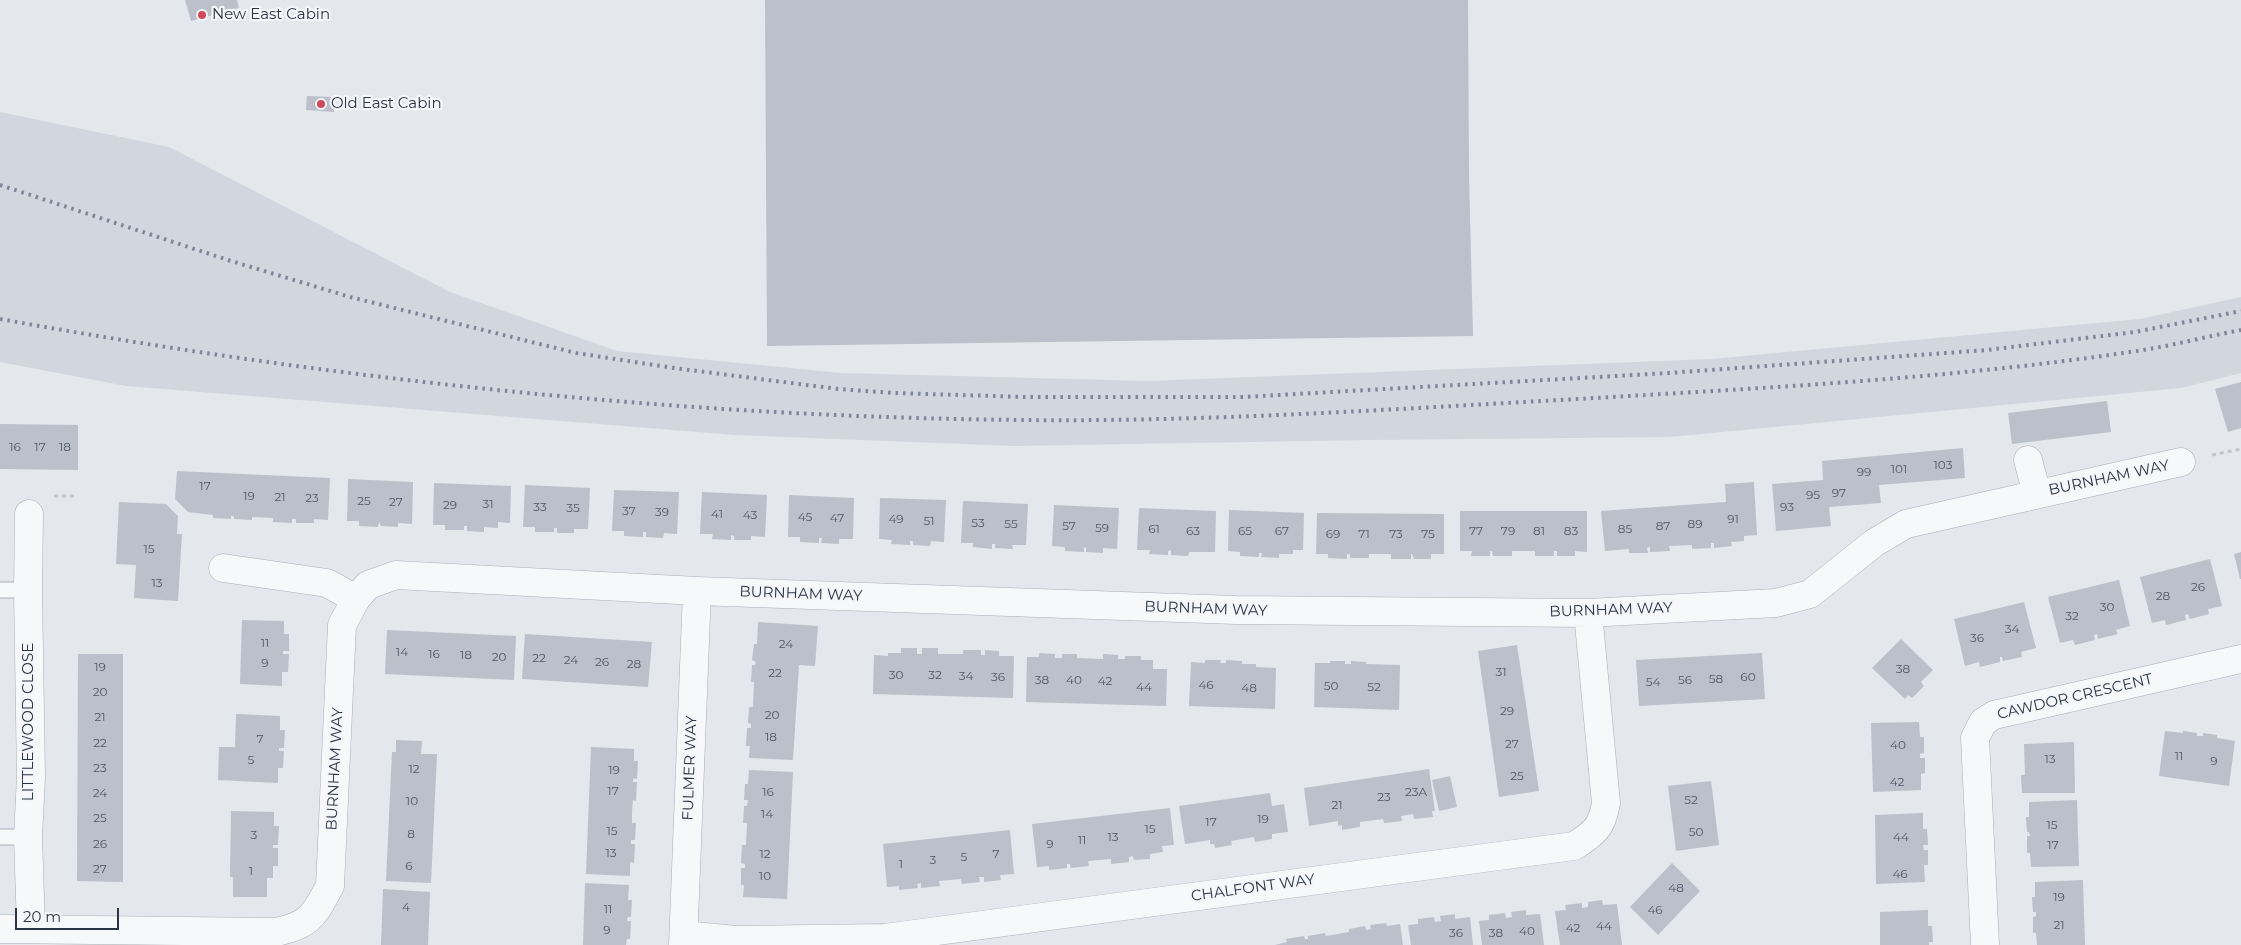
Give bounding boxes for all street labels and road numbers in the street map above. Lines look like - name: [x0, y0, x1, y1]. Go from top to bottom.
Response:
- street label: BURNHAM WAY: [2047, 456, 2171, 500]
- street label: BURNHAM WAY: [739, 583, 863, 605]
- street label: BURNHAM WAY: [1144, 598, 1268, 620]
- street label: BURNHAM WAY: [1549, 599, 1673, 621]
- street label: LITTLEWOOD CLOSE: [20, 643, 38, 801]
- street label: CAWDOR CRESCENT: [1996, 670, 2154, 724]
- street label: BURNHAM WAY: [323, 707, 347, 831]
- street label: FULMER WAY: [679, 715, 701, 821]
- street label: CHALFONT WAY: [1190, 870, 1316, 906]

